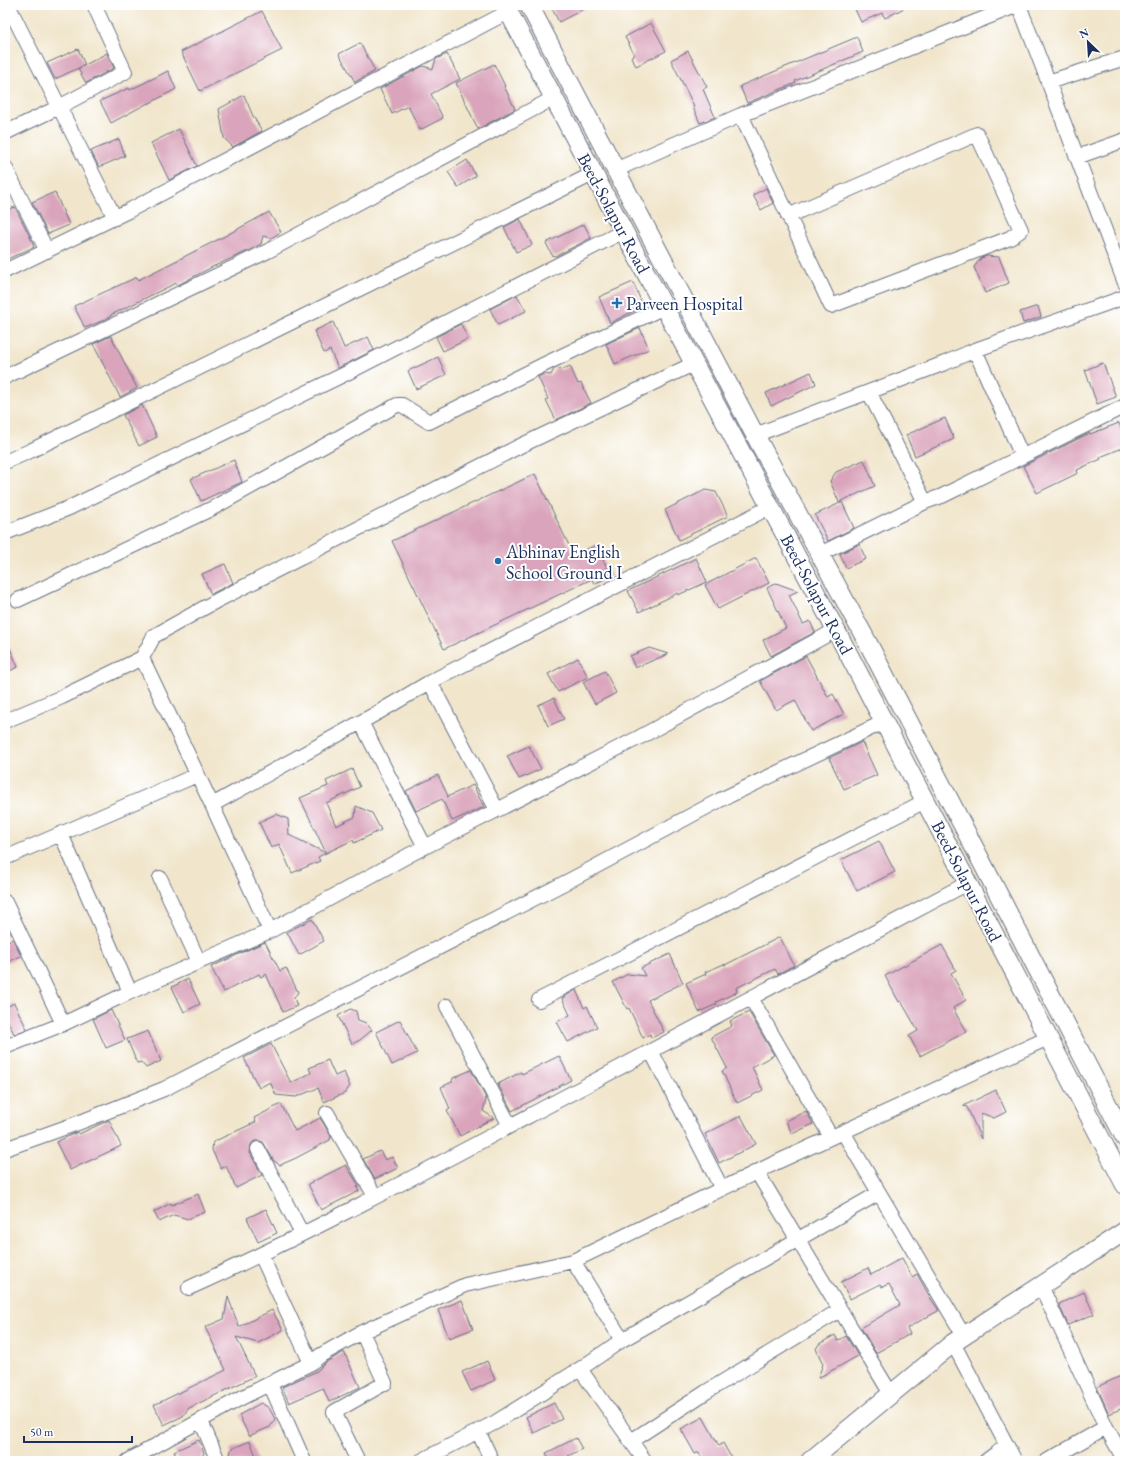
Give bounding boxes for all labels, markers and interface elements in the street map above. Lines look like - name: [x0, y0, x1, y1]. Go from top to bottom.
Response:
- north arrow: [1068, 22, 1108, 62]
- text: N: [1077, 25, 1091, 41]
- street label: Beed-Solapur Road: [573, 149, 656, 278]
- place label: Parveen Hospital: [626, 292, 743, 315]
- marker: Parveen Hospital: [611, 297, 623, 309]
- street label: Beed-Solapur Road: [776, 530, 859, 659]
- place label: Abhinav English School Ground I: [505, 540, 622, 584]
- marker: Abhinav English School Ground I: [493, 556, 503, 566]
- street label: Beed-Solapur Road: [927, 817, 1008, 946]
- scale bar: [24, 1418, 132, 1444]
- text: 50 m: [30, 1424, 54, 1440]

